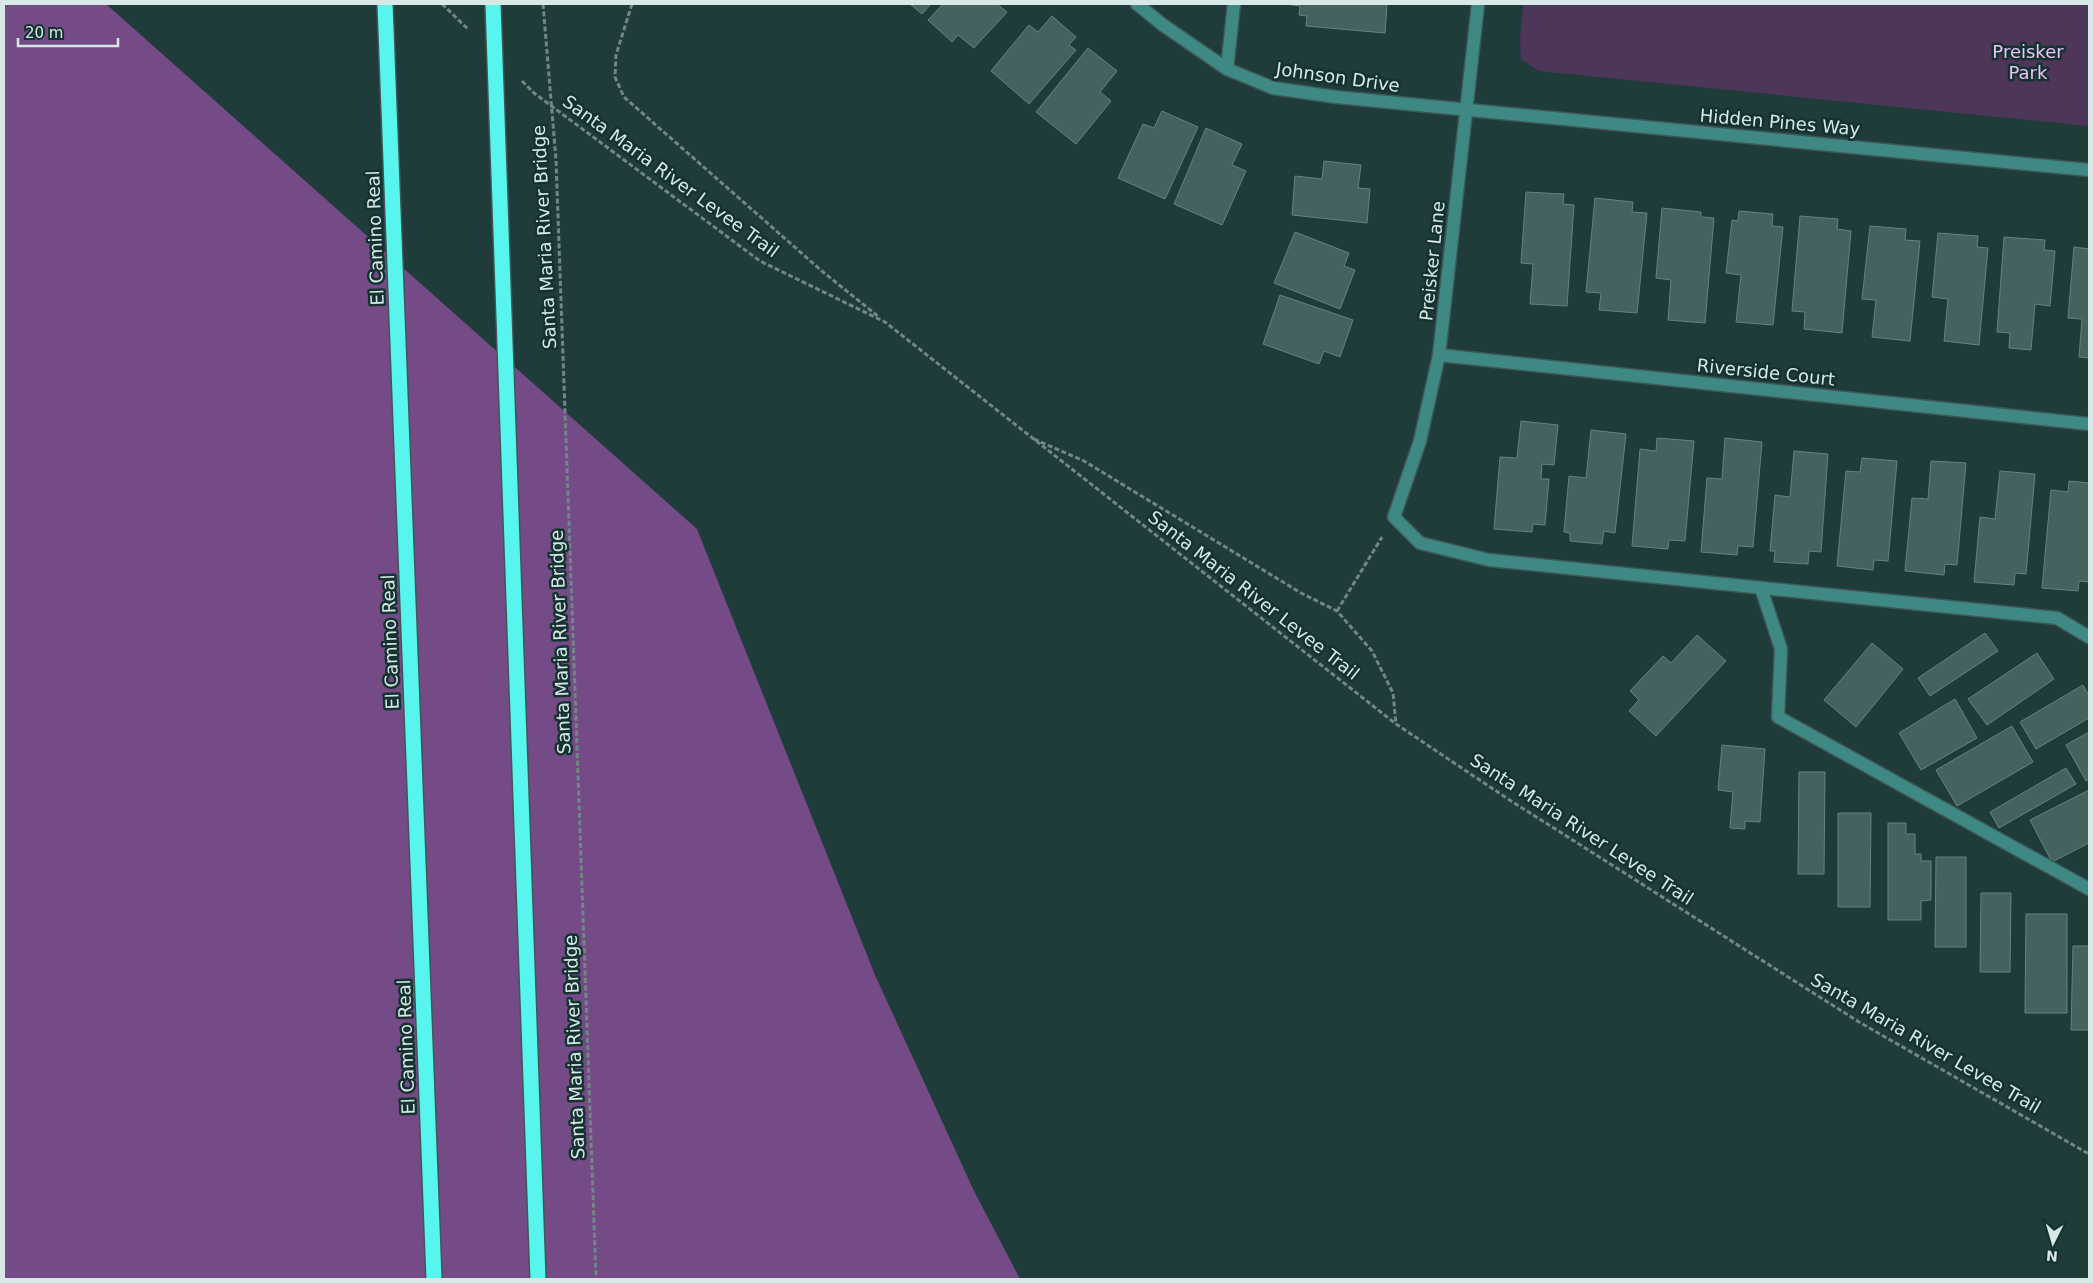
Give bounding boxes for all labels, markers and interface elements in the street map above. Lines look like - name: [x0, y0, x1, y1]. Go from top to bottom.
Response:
- scale bar: [18, 15, 118, 47]
- text: 20 m: [25, 24, 63, 42]
- park label: Preisker Park: [1992, 41, 2064, 83]
- street label: Johnson Drive: [1274, 58, 1401, 96]
- street label: Santa Maria River Levee Trail: [559, 91, 783, 261]
- street label: Hidden Pines Way: [1699, 105, 1861, 140]
- street label: Santa Maria River Bridge: [528, 124, 560, 350]
- street label: El Camino Real: [362, 170, 388, 306]
- street label: Preisker Lane: [1415, 200, 1449, 322]
- street label: Riverside Court: [1696, 354, 1836, 390]
- street label: Santa Maria River Levee Trail: [1144, 506, 1364, 684]
- street label: Santa Maria River Bridge: [546, 529, 574, 755]
- street label: El Camino Real: [377, 574, 403, 710]
- street label: Santa Maria River Levee Trail: [1466, 749, 1698, 909]
- street label: Santa Maria River Bridge: [560, 934, 588, 1160]
- street label: Santa Maria River Levee Trail: [1807, 968, 2045, 1118]
- street label: El Camino Real: [393, 979, 419, 1115]
- north arrow: [2028, 1218, 2078, 1268]
- text: N: [2045, 1247, 2058, 1264]

